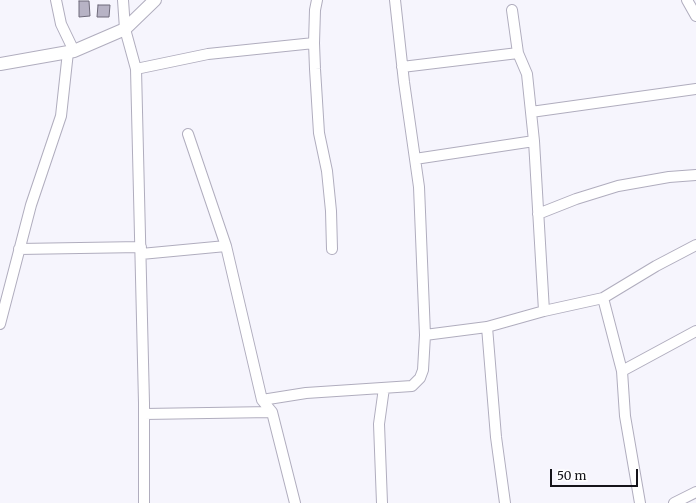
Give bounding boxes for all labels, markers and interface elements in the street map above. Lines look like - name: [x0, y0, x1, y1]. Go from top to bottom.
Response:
- scale bar: [552, 461, 640, 487]
- text: 50 m: [557, 468, 586, 483]

